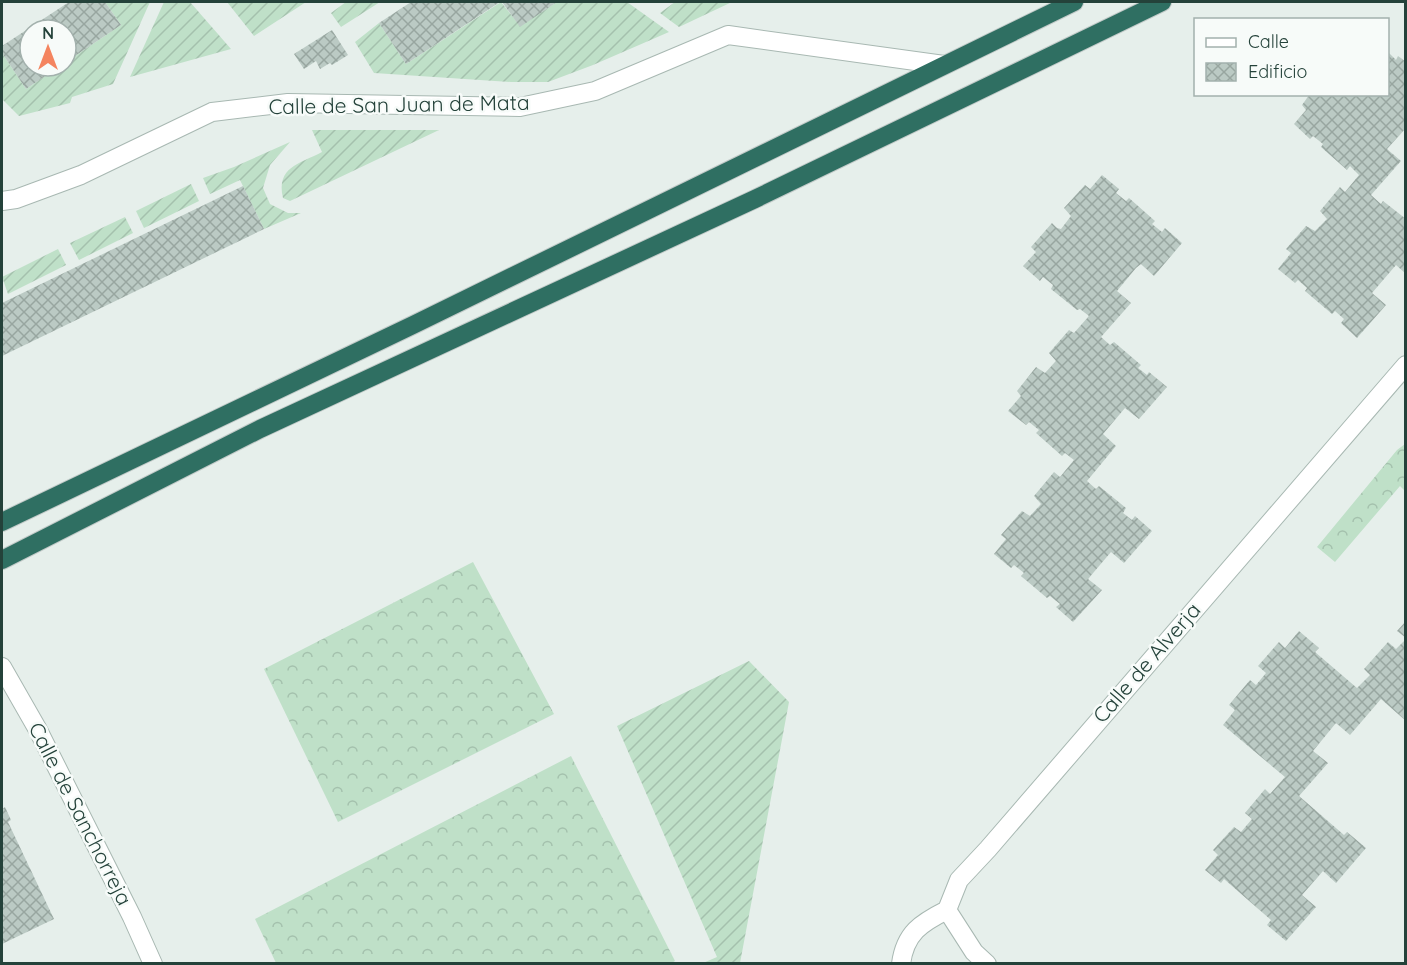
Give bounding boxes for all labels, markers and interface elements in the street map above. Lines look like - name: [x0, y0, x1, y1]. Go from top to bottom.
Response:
- north arrow: [18, 18, 78, 78]
- legend: [1194, 18, 1389, 96]
- text: N: [42, 23, 54, 43]
- text: Calle: [1248, 30, 1289, 53]
- text: Edificio: [1248, 60, 1307, 83]
- street label: Calle de San Juan de Mata: [268, 89, 530, 119]
- street label: Calle de Alverja: [1087, 597, 1206, 728]
- street label: Calle de Sanchorreja: [23, 718, 138, 909]

